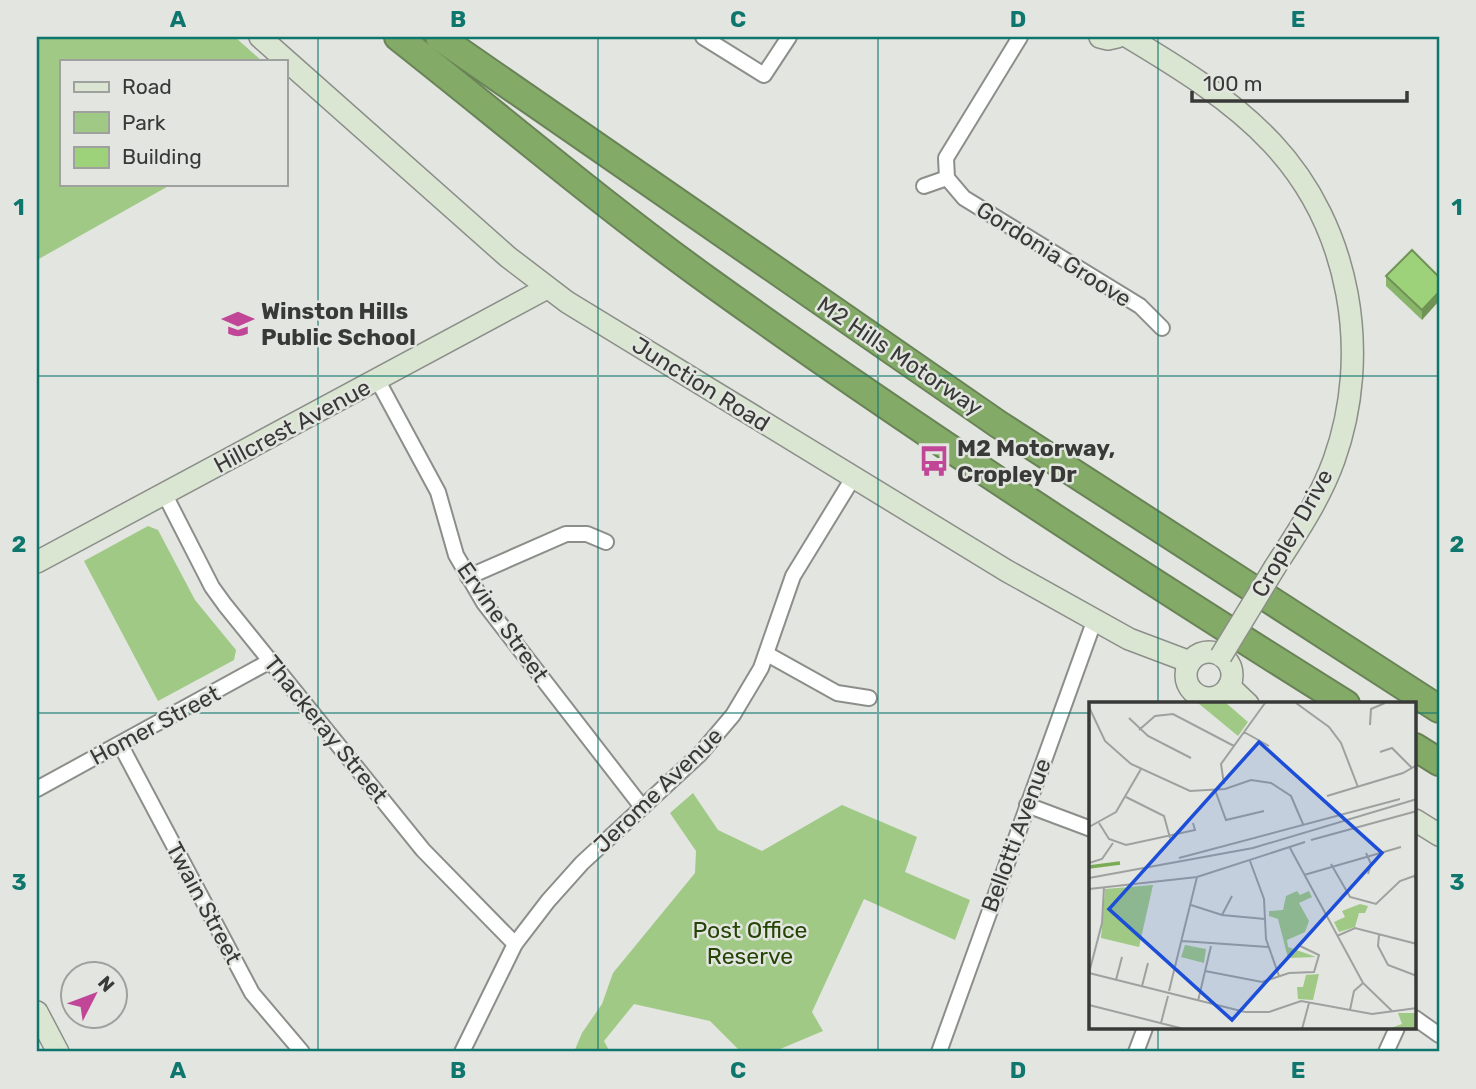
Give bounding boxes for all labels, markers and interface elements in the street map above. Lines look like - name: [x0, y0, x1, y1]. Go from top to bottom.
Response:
- text: A: [170, 5, 187, 33]
- text: B: [450, 5, 466, 33]
- text: C: [730, 5, 746, 33]
- text: D: [1010, 5, 1026, 33]
- text: E: [1291, 5, 1305, 33]
- legend: [60, 60, 287, 186]
- scale bar: [1192, 60, 1408, 104]
- text: 100 m: [1203, 71, 1262, 96]
- text: Road: [122, 74, 172, 99]
- text: Park: [122, 110, 166, 135]
- text: Building: [122, 144, 202, 169]
- text: 1: [13, 193, 25, 221]
- text: 1: [1451, 193, 1463, 221]
- street label: Gordonia Groove: [971, 195, 1137, 313]
- street label: M2 Hills Motorway: [812, 290, 988, 422]
- place label: Winston Hills Public School: [261, 297, 416, 351]
- school or university icon: Winston Hills Public School: [221, 307, 255, 341]
- street label: Junction Road: [627, 331, 775, 437]
- street label: Hillcrest Avenue: [209, 373, 375, 479]
- place label: M2 Motorway, Cropley Dr: [957, 434, 1115, 488]
- bus stop icon: M2 Motorway, Cropley Dr: [917, 444, 951, 478]
- street label: Cropley Drive: [1245, 464, 1339, 602]
- text: 2: [12, 530, 26, 558]
- text: 2: [1450, 530, 1464, 558]
- street label: Ervine Street: [451, 557, 555, 687]
- street label: Thackeray Street: [258, 650, 394, 808]
- street label: Homer Street: [85, 679, 225, 771]
- inset map: [1089, 702, 1416, 1030]
- street label: Jerome Avenue: [588, 722, 728, 858]
- street label: Bellotti Avenue: [975, 754, 1057, 916]
- street label: Twain Street: [160, 837, 248, 969]
- text: 3: [11, 868, 27, 896]
- text: 3: [1449, 868, 1465, 896]
- park label: Post Office Reserve: [693, 916, 808, 970]
- north arrow: [60, 960, 130, 1030]
- text: N: [93, 971, 119, 997]
- text: A: [170, 1056, 187, 1084]
- text: B: [450, 1056, 466, 1084]
- text: C: [730, 1056, 746, 1084]
- text: D: [1010, 1056, 1026, 1084]
- text: E: [1291, 1056, 1305, 1084]

